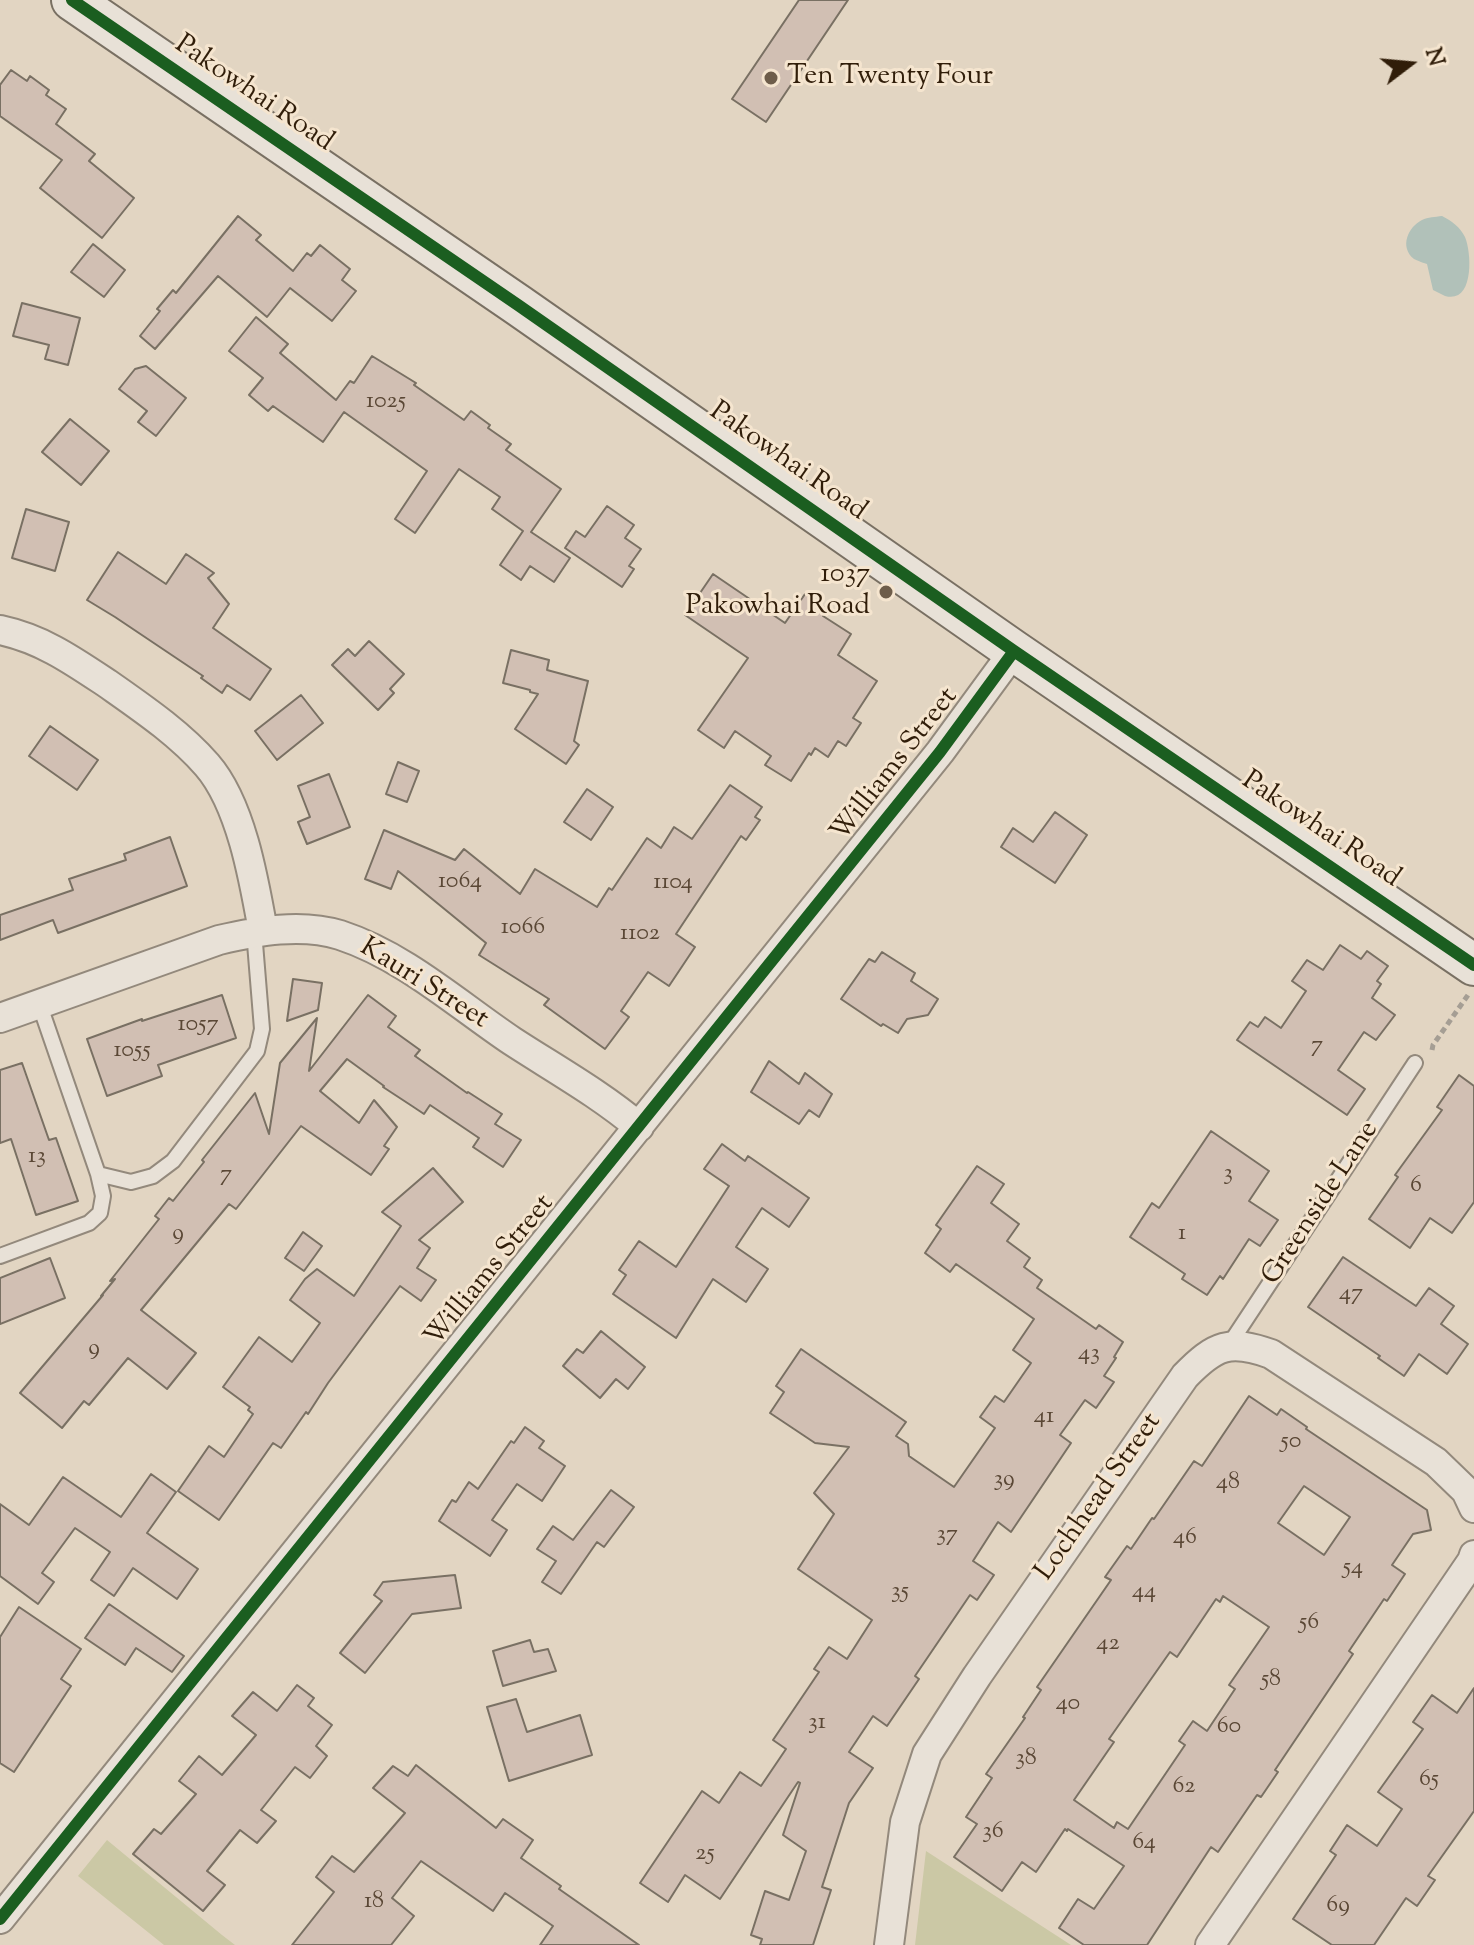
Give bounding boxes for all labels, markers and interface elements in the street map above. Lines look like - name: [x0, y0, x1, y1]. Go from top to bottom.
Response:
- north arrow: [1370, 24, 1450, 104]
- street label: Pakowhai Road: [167, 29, 339, 161]
- text: N: [1415, 45, 1451, 70]
- place label: Ten Twenty Four: [787, 61, 993, 95]
- marker: Ten Twenty Four: [762, 69, 780, 87]
- house number: 1025: [366, 389, 406, 417]
- street label: Pakowhai Road: [702, 396, 872, 530]
- place label: 1037 Pakowhai Road: [685, 559, 870, 625]
- marker: 1037 Pakowhai Road: [877, 583, 895, 601]
- street label: Williams Street: [825, 682, 967, 850]
- street label: Pakowhai Road: [1234, 765, 1406, 897]
- house number: 1064: [438, 869, 482, 897]
- house number: 1104: [653, 870, 693, 898]
- house number: 1066: [501, 915, 545, 943]
- house number: 1102: [620, 921, 660, 949]
- street label: Kauri Street: [352, 932, 494, 1038]
- house number: 1057: [178, 1012, 218, 1040]
- house number: 7: [1311, 1033, 1323, 1061]
- house number: 1055: [113, 1038, 151, 1066]
- street label: Greenside Lane: [1257, 1116, 1387, 1292]
- house number: 13: [28, 1144, 46, 1172]
- house number: 3: [1223, 1161, 1233, 1189]
- house number: 7: [220, 1162, 232, 1190]
- house number: 6: [1410, 1173, 1422, 1201]
- street label: Williams Street: [419, 1189, 563, 1355]
- house number: 9: [172, 1221, 184, 1249]
- house number: 1: [1178, 1221, 1186, 1249]
- house number: 47: [1339, 1281, 1363, 1309]
- house number: 9: [88, 1336, 100, 1364]
- house number: 43: [1078, 1341, 1100, 1369]
- house number: 41: [1034, 1404, 1054, 1432]
- street label: Lochhead Street: [1030, 1408, 1170, 1588]
- house number: 50: [1281, 1429, 1301, 1457]
- house number: 39: [993, 1467, 1015, 1495]
- house number: 48: [1216, 1470, 1240, 1498]
- house number: 37: [936, 1522, 958, 1550]
- house number: 46: [1173, 1525, 1197, 1553]
- house number: 54: [1343, 1555, 1363, 1583]
- house number: 35: [891, 1579, 909, 1607]
- house number: 44: [1132, 1579, 1156, 1607]
- house number: 56: [1299, 1610, 1319, 1638]
- house number: 42: [1096, 1631, 1120, 1659]
- house number: 58: [1261, 1667, 1281, 1695]
- house number: 40: [1056, 1691, 1080, 1719]
- house number: 31: [808, 1710, 826, 1738]
- house number: 60: [1217, 1714, 1241, 1742]
- house number: 38: [1015, 1746, 1037, 1774]
- house number: 65: [1419, 1767, 1439, 1795]
- house number: 62: [1173, 1774, 1195, 1802]
- house number: 36: [982, 1819, 1004, 1847]
- house number: 64: [1132, 1830, 1156, 1858]
- house number: 25: [695, 1841, 715, 1869]
- house number: 18: [364, 1889, 384, 1917]
- house number: 69: [1326, 1893, 1350, 1921]

